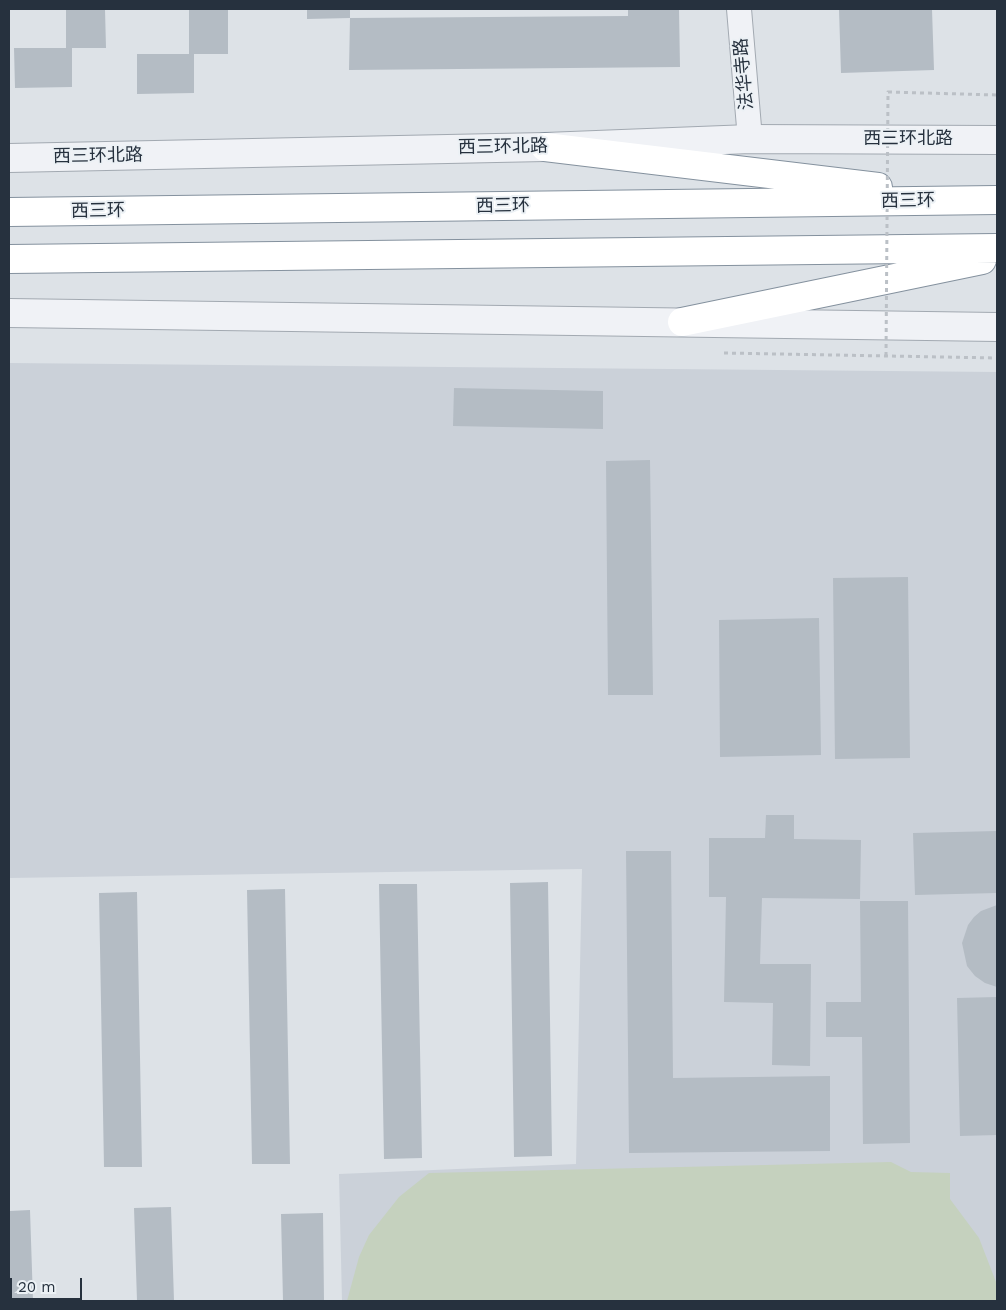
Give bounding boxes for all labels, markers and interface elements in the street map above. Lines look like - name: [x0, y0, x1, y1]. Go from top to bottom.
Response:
- street label: 法华寺路: [730, 37, 758, 111]
- street label: 西三环北路: [863, 128, 953, 150]
- street label: 西三环北路: [458, 135, 548, 159]
- street label: 西三环北路: [53, 144, 143, 168]
- street label: 西三环: [881, 190, 935, 212]
- street label: 西三环: [476, 195, 530, 217]
- street label: 西三环: [71, 200, 125, 222]
- scale bar: [12, 1268, 85, 1300]
- text: 20 m: [18, 1278, 56, 1296]

